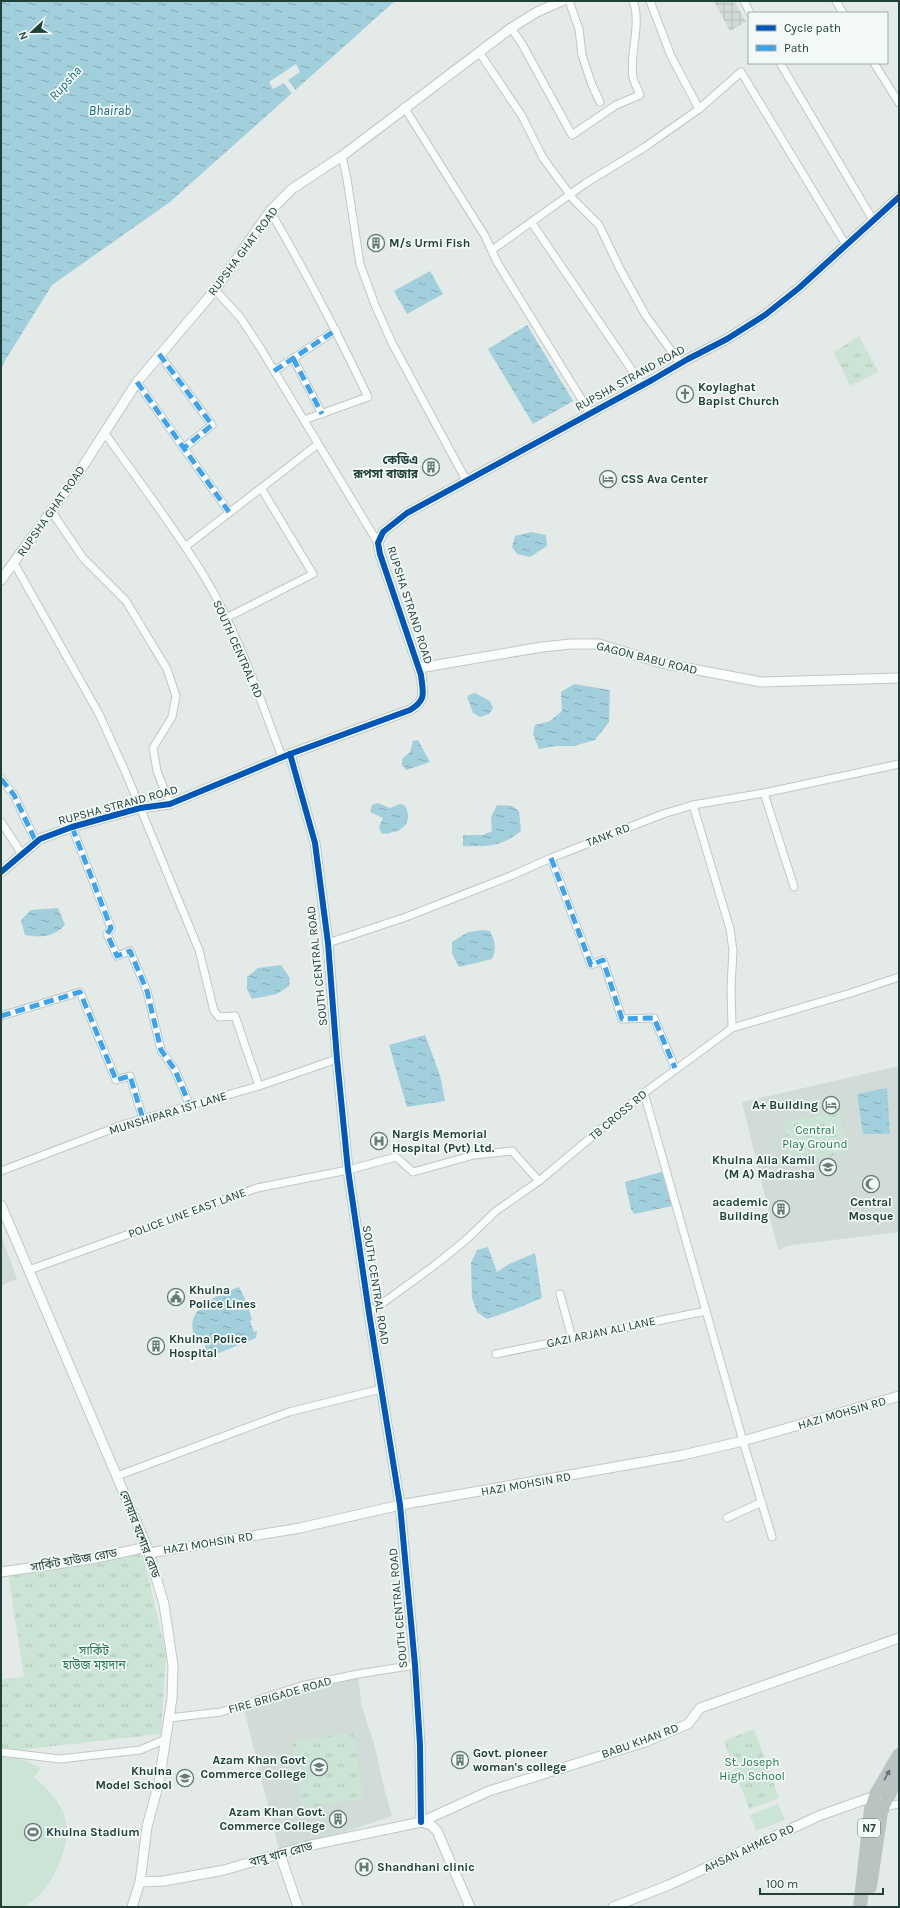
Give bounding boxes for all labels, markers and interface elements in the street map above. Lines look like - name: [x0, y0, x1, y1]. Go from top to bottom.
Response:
- north arrow: [12, 12, 52, 52]
- legend: [748, 12, 888, 64]
- text: Cycle path: [784, 21, 841, 35]
- text: N: [16, 29, 31, 42]
- text: Path: [784, 41, 809, 55]
- water label: Rupsha: [46, 62, 85, 103]
- water label: Bhairab: [89, 103, 131, 118]
- street label: RUPSHA GHAT ROAD: [205, 204, 281, 298]
- building icon: M/s Urmi Fish: [366, 233, 386, 253]
- place label: M/s Urmi Fish: [389, 236, 470, 250]
- street label: RUPSHA STRAND ROAD: [573, 342, 687, 414]
- place label: Koylaghat Bapist Church: [698, 380, 779, 408]
- church icon: Koylaghat Bapist Church: [675, 384, 695, 404]
- place label: কেডিএ রূপসা বাজার: [352, 452, 419, 481]
- building icon: কেডিএ রূপসা বাজার: [421, 457, 441, 477]
- street label: RUPSHA GHAT ROAD: [14, 463, 88, 559]
- hotel icon: CSS Ava Center: [598, 469, 618, 489]
- place label: CSS Ava Center: [621, 472, 708, 486]
- street label: RUPSHA STRAND ROAD: [384, 544, 436, 666]
- street label: SOUTH CENTRAL RD: [210, 598, 266, 700]
- street label: GAGON BABU ROAD: [595, 639, 699, 677]
- street label: RUPSHA STRAND ROAD: [57, 782, 179, 828]
- street label: TANK RD: [584, 820, 632, 850]
- street label: SOUTH CENTRAL ROAD: [304, 905, 330, 1027]
- street label: TB CROSS RD: [586, 1087, 650, 1143]
- street label: MUNSHIPARA 1ST LANE: [107, 1088, 229, 1138]
- hotel icon: A+ Building: [821, 1095, 841, 1115]
- place label: A+ Building: [752, 1098, 818, 1112]
- park label: Central Play Ground: [782, 1123, 848, 1151]
- place label: Nargis Memorial Hospital (Pvt) Ltd.: [392, 1127, 495, 1155]
- hospital icon: Nargis Memorial Hospital (Pvt) Ltd.: [369, 1131, 389, 1151]
- place label: Khulna Alia Kamil (M A) Madrasha: [712, 1153, 815, 1181]
- school or university icon: Khulna Alia Kamil (M A) Madrasha: [818, 1157, 838, 1177]
- mosque icon: Central Mosque: [861, 1174, 881, 1194]
- street label: POLICE LINE EAST LANE: [126, 1185, 248, 1241]
- place label: academic Building: [712, 1195, 768, 1223]
- place label: Central Mosque: [849, 1195, 893, 1223]
- building icon: academic Building: [771, 1199, 791, 1219]
- street label: SOUTH CENTRAL ROAD: [360, 1224, 392, 1346]
- place label: Khulna Police Lines: [189, 1283, 256, 1311]
- public building icon: Khulna Police Lines: [166, 1287, 186, 1307]
- street label: GAZI ARJAN ALI LANE: [545, 1314, 657, 1350]
- place label: Khulna Police Hospital: [169, 1332, 247, 1360]
- building icon: Khulna Police Hospital: [146, 1336, 166, 1356]
- street label: HAZI MOHSIN RD: [796, 1394, 888, 1432]
- street label: HAZI MOHSIN RD: [480, 1469, 572, 1499]
- street label: লোয়ার যশোর রোড: [117, 1488, 163, 1580]
- street label: HAZI MOHSIN RD: [162, 1529, 254, 1557]
- street label: সার্কিট হাউজ রোড: [29, 1544, 119, 1575]
- street label: SOUTH CENTRAL ROAD: [386, 1547, 410, 1669]
- park label: সার্কিট হাউজ ময়দান: [61, 1643, 126, 1672]
- street label: FIRE BRIGADE ROAD: [227, 1674, 333, 1716]
- street label: BABU KHAN RD: [600, 1721, 681, 1761]
- place label: Govt. pioneer woman's college: [473, 1746, 566, 1774]
- building icon: Govt. pioneer woman's college: [450, 1750, 470, 1770]
- place label: Azam Khan Govt Commerce College: [201, 1753, 306, 1781]
- park label: St. Joseph High School: [719, 1755, 785, 1783]
- school or university icon: Azam Khan Govt Commerce College: [309, 1757, 329, 1777]
- place label: Khulna Model School: [96, 1764, 172, 1792]
- school or university icon: Khulna Model School: [175, 1768, 195, 1788]
- one-way arrow: [884, 1769, 891, 1780]
- place label: Azam Khan Govt. Commerce College: [220, 1805, 325, 1833]
- building icon: Azam Khan Govt. Commerce College: [328, 1809, 348, 1829]
- road number: N7: [858, 1819, 880, 1837]
- street label: AHSAN AHMED RD: [702, 1821, 796, 1875]
- sports icon: Khulna Stadium: [23, 1822, 43, 1842]
- place label: Khulna Stadium: [46, 1825, 140, 1839]
- street label: বাবু খান রোড: [247, 1839, 315, 1870]
- hospital icon: Shandhani clinic: [354, 1857, 374, 1877]
- place label: Shandhani clinic: [377, 1860, 475, 1874]
- scale bar: [760, 1870, 883, 1896]
- text: 100 m: [766, 1877, 798, 1891]

